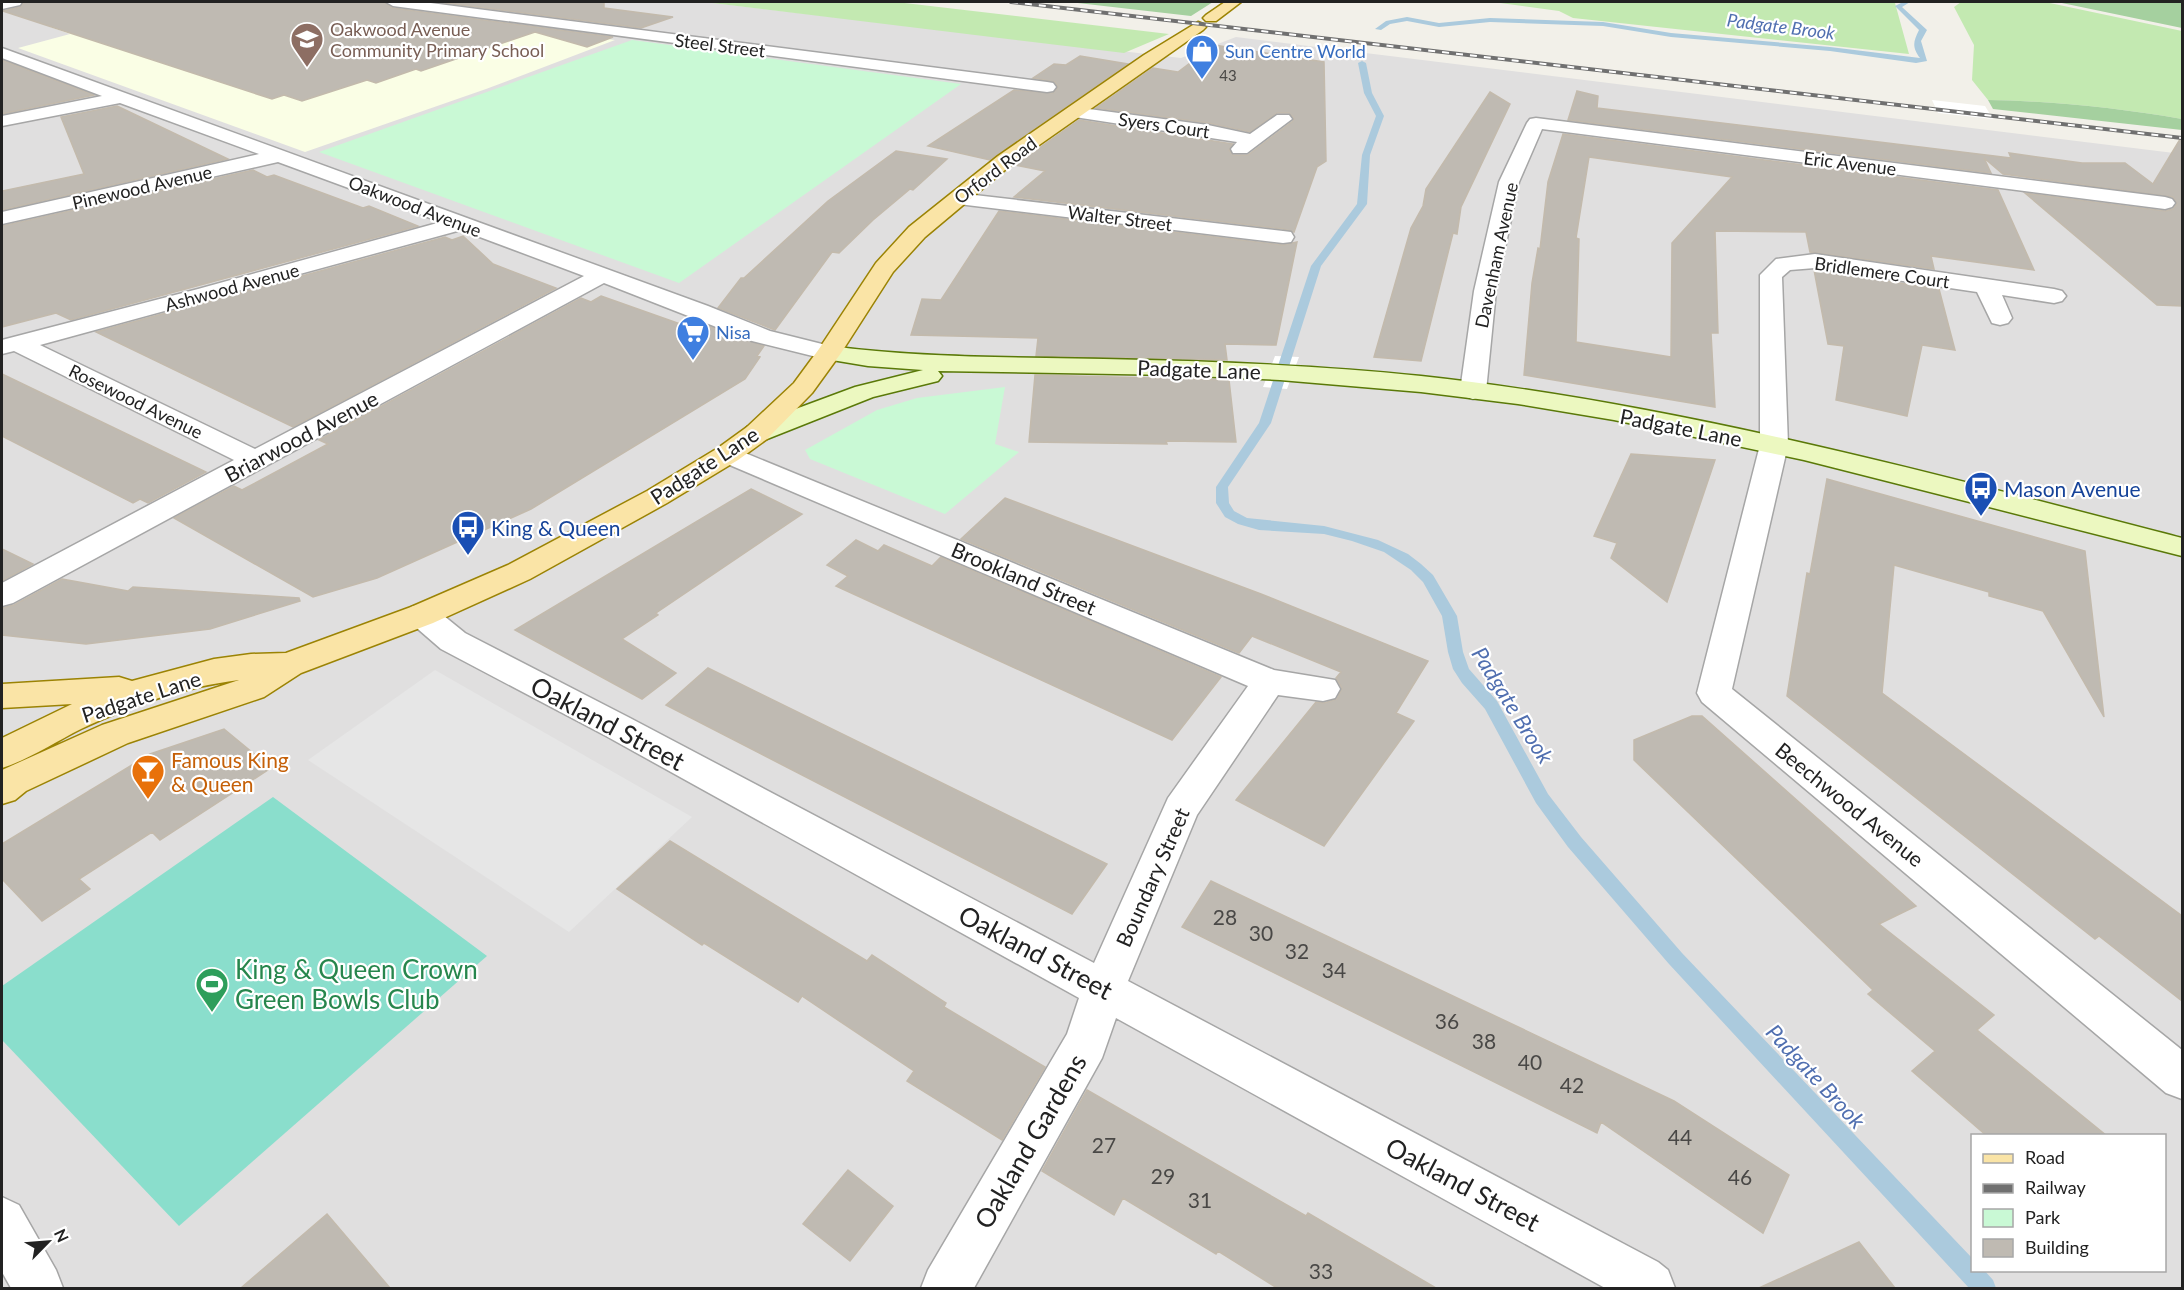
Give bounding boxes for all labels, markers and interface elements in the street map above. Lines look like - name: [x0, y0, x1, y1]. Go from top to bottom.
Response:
- water label: Padgate Brook: [1726, 8, 1837, 44]
- place label: Oakwood Avenue Community Primary School: [330, 18, 544, 61]
- school or university icon: Oakwood Avenue Community Primary School: [289, 21, 325, 68]
- street label: Steel Street: [673, 29, 767, 62]
- shop icon: Sun Centre World: [1184, 33, 1220, 80]
- place label: Sun Centre World: [1225, 40, 1366, 62]
- house number: 43: [1219, 66, 1237, 84]
- street label: Syers Court: [1117, 108, 1212, 142]
- street label: Orford Road: [949, 132, 1041, 208]
- street label: Eric Avenue: [1802, 146, 1898, 180]
- street label: Pinewood Avenue: [70, 160, 214, 214]
- street label: Oakwood Avenue: [346, 171, 484, 241]
- street label: Davenham Avenue: [1470, 180, 1522, 330]
- street label: Walter Street: [1067, 201, 1174, 235]
- street label: Bridlemere Court: [1813, 252, 1951, 292]
- street label: Ashwood Avenue: [162, 259, 302, 315]
- supermarket icon: Nisa: [675, 314, 711, 361]
- place label: Nisa: [716, 321, 751, 343]
- street label: Padgate Lane: [1137, 354, 1261, 384]
- street label: Rosewood Avenue: [65, 359, 207, 443]
- street label: Briarwood Avenue: [220, 385, 382, 487]
- street label: Padgate Lane: [1618, 403, 1744, 451]
- street label: Padgate Lane: [645, 421, 763, 509]
- bus stop icon: Mason Avenue: [1963, 470, 1999, 517]
- place label: Mason Avenue: [2004, 476, 2141, 501]
- bus stop icon: King & Queen: [450, 509, 486, 556]
- place label: King & Queen: [491, 515, 621, 540]
- street label: Brookland Street: [948, 536, 1100, 620]
- water label: Padgate Brook: [1466, 642, 1560, 769]
- street label: Padgate Lane: [78, 665, 204, 727]
- street label: Oakland Street: [525, 669, 691, 777]
- street label: Beechwood Avenue: [1771, 737, 1929, 871]
- place label: Famous King & Queen: [171, 747, 289, 796]
- bar icon: Famous King & Queen: [130, 753, 166, 800]
- street label: Boundary Street: [1110, 803, 1194, 950]
- street label: Oakland Street: [953, 898, 1119, 1006]
- house number: 28: [1213, 904, 1237, 929]
- house number: 30: [1249, 920, 1273, 945]
- house number: 32: [1285, 938, 1309, 963]
- place label: King & Queen Crown Green Bowls Club: [235, 953, 478, 1015]
- house number: 34: [1322, 957, 1346, 982]
- sports icon: King & Queen Crown Green Bowls Club: [194, 966, 230, 1013]
- house number: 36: [1435, 1008, 1459, 1033]
- water label: Padgate Brook: [1761, 1018, 1871, 1134]
- house number: 38: [1472, 1028, 1496, 1053]
- street label: Oakland Gardens: [967, 1048, 1093, 1234]
- house number: 40: [1518, 1049, 1542, 1074]
- house number: 42: [1560, 1072, 1584, 1097]
- house number: 44: [1668, 1124, 1692, 1149]
- street label: Oakland Street: [1380, 1130, 1546, 1238]
- house number: 27: [1092, 1132, 1116, 1157]
- legend: [1971, 1134, 2166, 1272]
- text: Road: [2025, 1146, 2065, 1168]
- house number: 29: [1151, 1163, 1175, 1188]
- house number: 46: [1728, 1164, 1752, 1189]
- text: Railway: [2025, 1176, 2086, 1198]
- house number: 31: [1188, 1187, 1212, 1212]
- text: Park: [2025, 1206, 2061, 1228]
- north arrow: [18, 1212, 78, 1272]
- text: N: [51, 1226, 73, 1245]
- text: Building: [2025, 1236, 2089, 1258]
- house number: 33: [1309, 1258, 1333, 1283]

